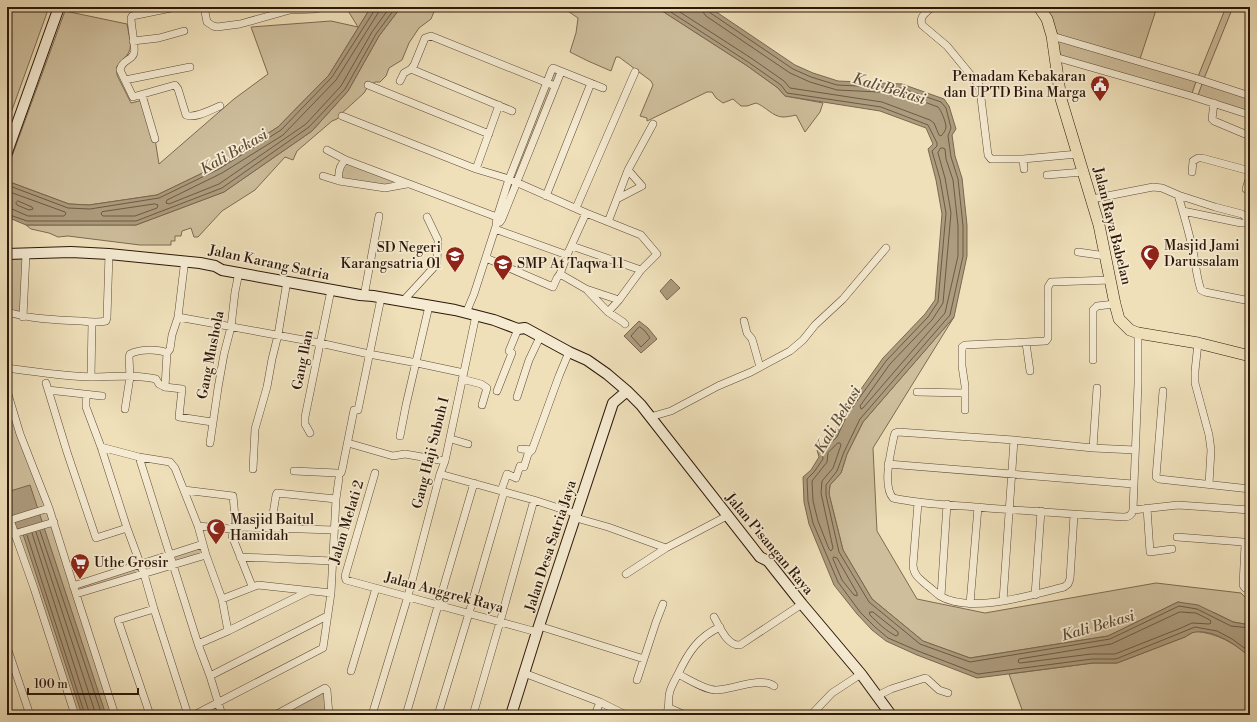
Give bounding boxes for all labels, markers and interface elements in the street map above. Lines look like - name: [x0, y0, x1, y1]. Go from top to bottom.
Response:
- place label: Pemadam Kebakaran dan UPTD Bina Marga: [943, 68, 1087, 102]
- water label: Kali Bekasi: [850, 69, 928, 109]
- public building icon: Pemadam Kebakaran dan UPTD Bina Marga: [1089, 74, 1111, 102]
- water label: Kali Bekasi: [197, 125, 272, 179]
- street label: Jalan Raya Babelan: [1088, 164, 1135, 287]
- place label: Masjid Jami Darussalam: [1164, 237, 1240, 271]
- place label: SD Negeri Karangsatria 01: [341, 239, 441, 273]
- street label: Jalan Karang Satria: [206, 241, 332, 285]
- mosque icon: Masjid Jami Darussalam: [1139, 243, 1161, 271]
- school or university icon: SD Negeri Karangsatria 01: [444, 245, 466, 273]
- school or university icon: SMP At Taqwa 11: [492, 253, 514, 281]
- place label: SMP At Taqwa 11: [517, 255, 624, 273]
- street label: Gang Mushola: [194, 308, 229, 401]
- street label: Gang Ilan: [288, 328, 318, 392]
- water label: Kali Bekasi: [810, 383, 866, 457]
- street label: Gang Haji Subuh I: [408, 395, 454, 511]
- street label: Jalan Desa Satria Jaya: [521, 477, 581, 615]
- street label: Jalan Melati 2: [325, 478, 368, 567]
- street label: Jalan Pisangan Raya: [720, 489, 817, 599]
- place label: Masjid Baitul Hamidah: [230, 511, 314, 545]
- mosque icon: Masjid Baitul Hamidah: [205, 517, 227, 545]
- supermarket icon: Uthe Grosir: [69, 552, 91, 580]
- place label: Uthe Grosir: [94, 554, 168, 572]
- street label: Jalan Anggrek Raya: [382, 568, 506, 618]
- water label: Kali Bekasi: [1059, 606, 1137, 646]
- scale bar: [28, 670, 138, 696]
- text: 100 m: [34, 677, 68, 692]

